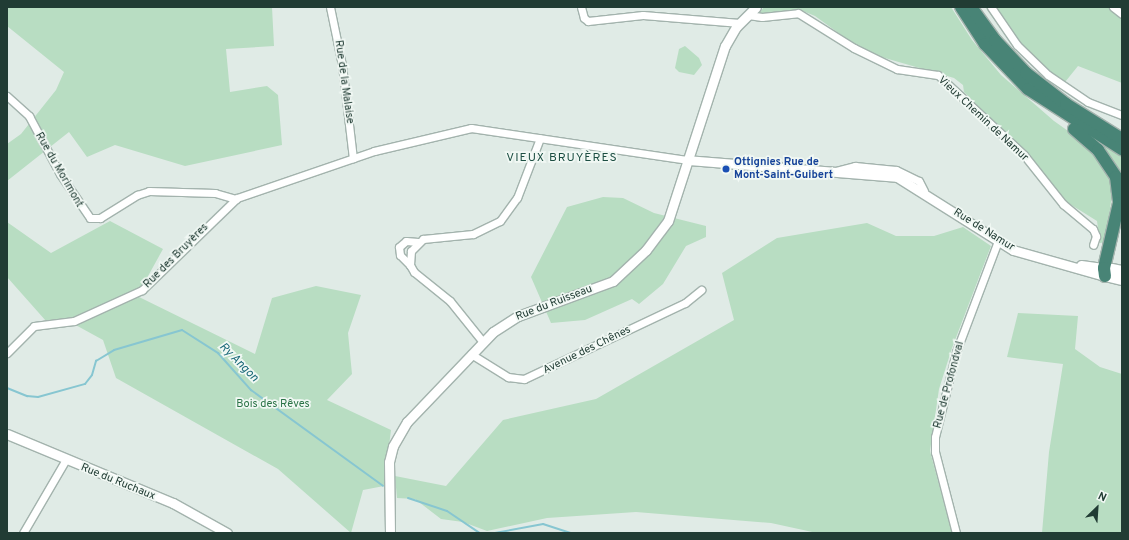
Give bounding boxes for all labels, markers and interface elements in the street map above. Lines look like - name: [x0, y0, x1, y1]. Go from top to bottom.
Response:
- street label: Rue de la Malaise: [332, 39, 356, 125]
- street label: Vieux Chemin de Namur: [935, 74, 1031, 164]
- street label: Rue du Morimont: [32, 130, 86, 210]
- district label: VIEUX BRUYÈRES: [506, 152, 618, 166]
- place label: Ottignies Rue de Mont-Saint-Guibert: [734, 156, 833, 182]
- marker: Ottignies Rue de Mont-Saint-Guibert: [721, 164, 731, 174]
- street label: Rue de Namur: [951, 206, 1017, 254]
- street label: Rue des Bruyères: [141, 221, 211, 291]
- street label: Rue du Ruisseau: [514, 282, 594, 324]
- street label: Avenue des Chênes: [541, 323, 633, 377]
- water label: Ry Angon: [215, 340, 261, 386]
- street label: Rue de Profondval: [931, 340, 967, 430]
- park label: Bois des Rêves: [236, 397, 310, 411]
- street label: Rue du Ruchaux: [79, 461, 157, 503]
- north arrow: [1077, 488, 1117, 528]
- text: N: [1096, 489, 1109, 505]

